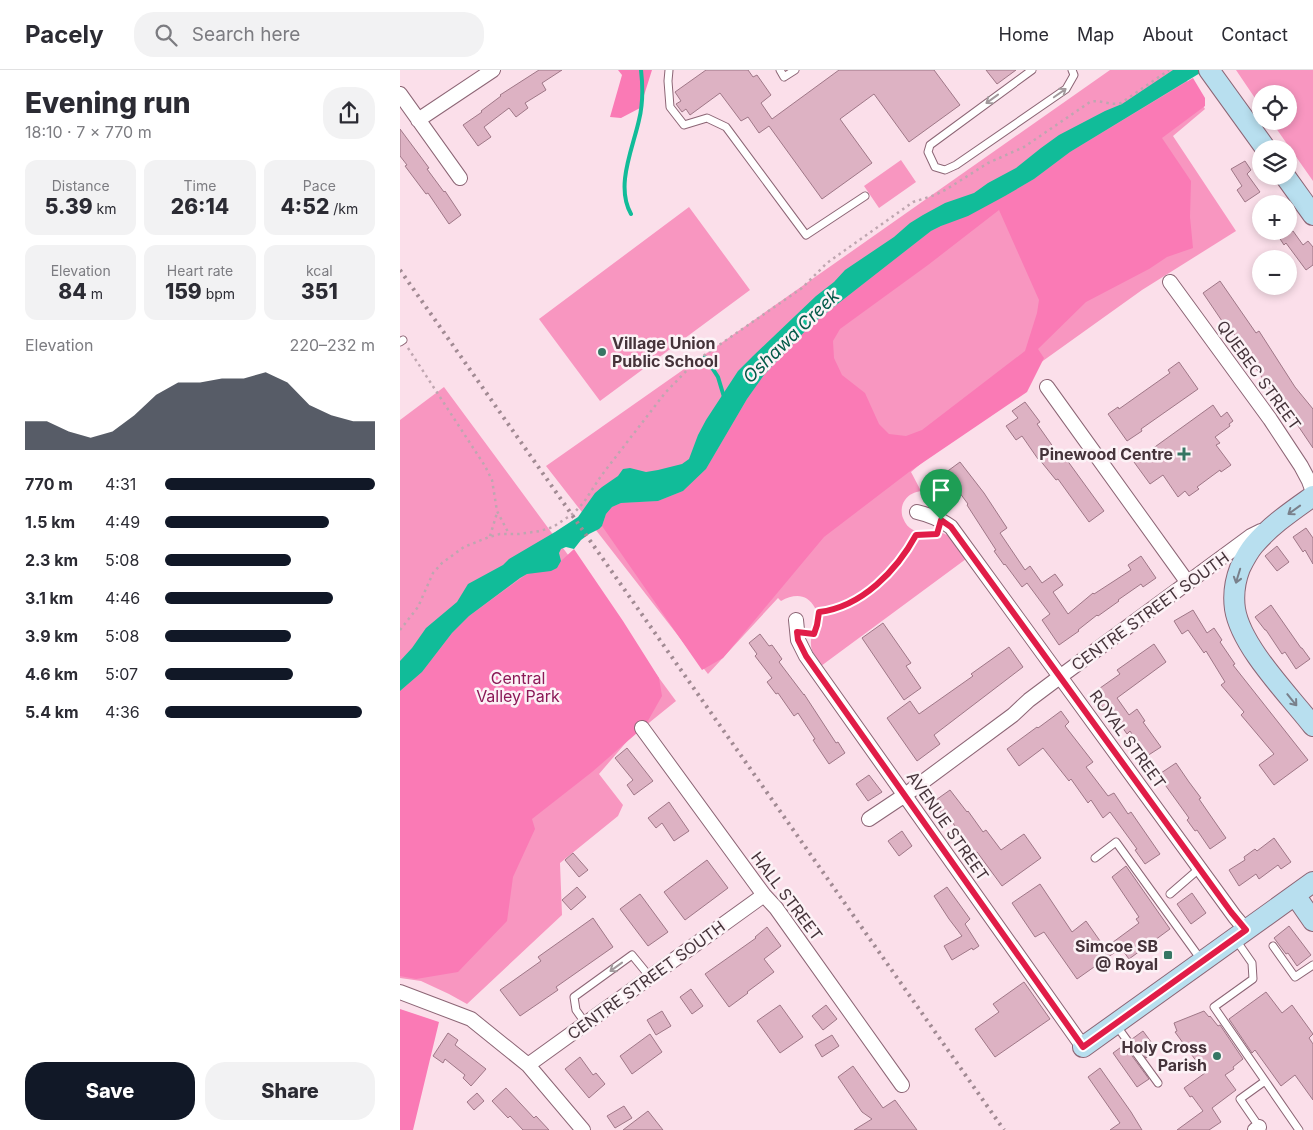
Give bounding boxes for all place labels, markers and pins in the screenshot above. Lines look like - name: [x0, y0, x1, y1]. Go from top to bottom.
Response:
- place label: Village Union Public School: [612, 333, 718, 371]
- marker: Village Union Public School: [596, 346, 608, 358]
- place label: Pinewood Centre: [1039, 444, 1173, 464]
- marker: Pinewood Centre: [1177, 447, 1191, 461]
- pin: [920, 469, 962, 520]
- place label: Simcoe SB @ Royal: [1075, 936, 1158, 974]
- marker: Simcoe SB @ Royal: [1162, 949, 1174, 961]
- place label: Holy Cross Parish: [1122, 1037, 1207, 1075]
- marker: Holy Cross Parish: [1211, 1050, 1223, 1062]

